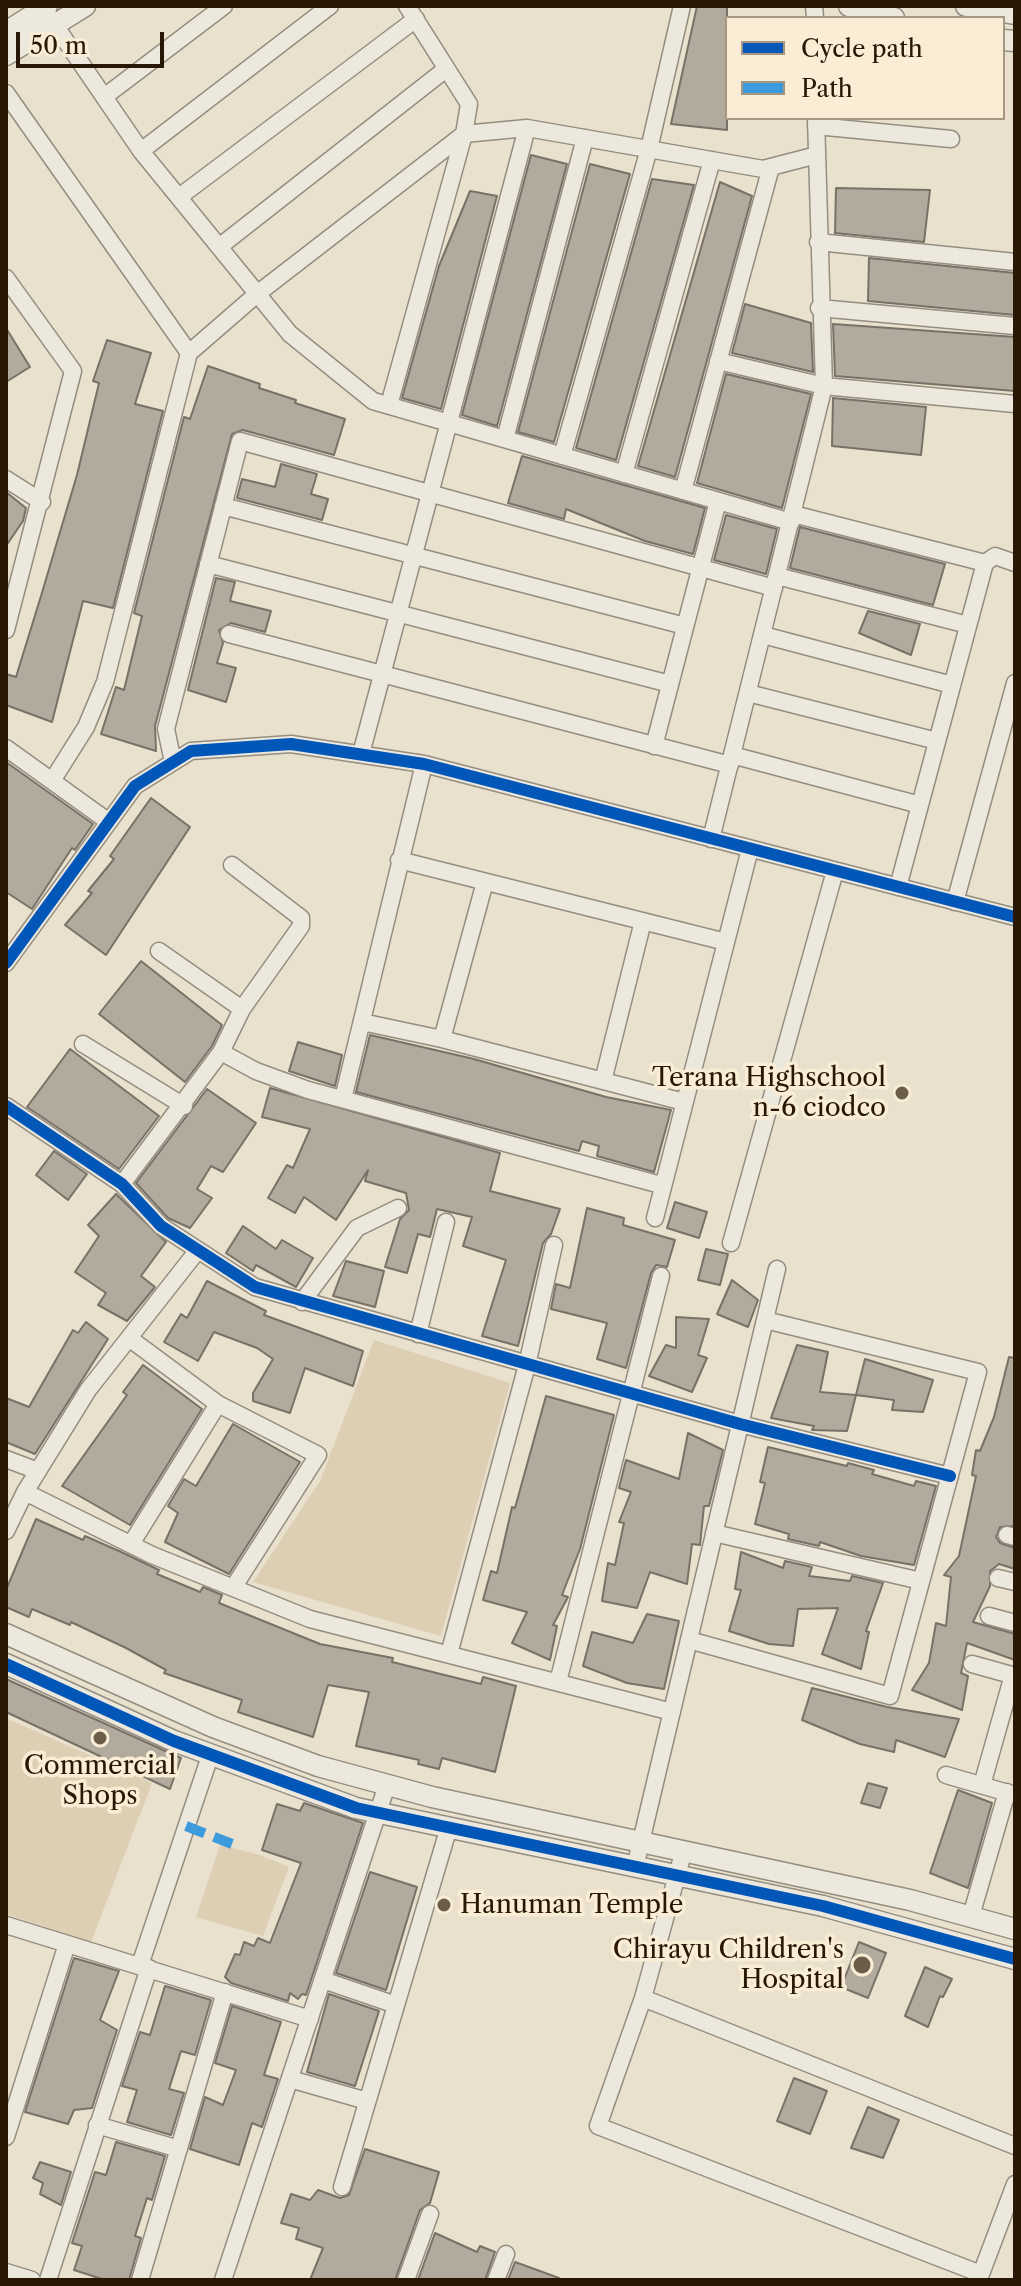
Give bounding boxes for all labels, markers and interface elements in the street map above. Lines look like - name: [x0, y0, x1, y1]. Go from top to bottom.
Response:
- scale bar: [20, 16, 168, 66]
- legend: [725, 16, 1005, 120]
- text: 50 m: [30, 31, 87, 60]
- text: Cycle path: [801, 34, 923, 63]
- text: Path: [801, 74, 853, 103]
- place label: Terana Highschool n-6 ciodco: [652, 1062, 886, 1124]
- marker: Terana Highschool n-6 ciodco: [893, 1084, 911, 1102]
- marker: Commercial Shops: [91, 1729, 109, 1747]
- place label: Commercial Shops: [24, 1750, 176, 1812]
- place label: Hanuman Temple: [460, 1889, 683, 1921]
- marker: Hanuman Temple: [435, 1896, 453, 1914]
- place label: Chirayu Children's Hospital: [613, 1934, 844, 1996]
- marker: Chirayu Children's Hospital: [851, 1954, 873, 1976]

